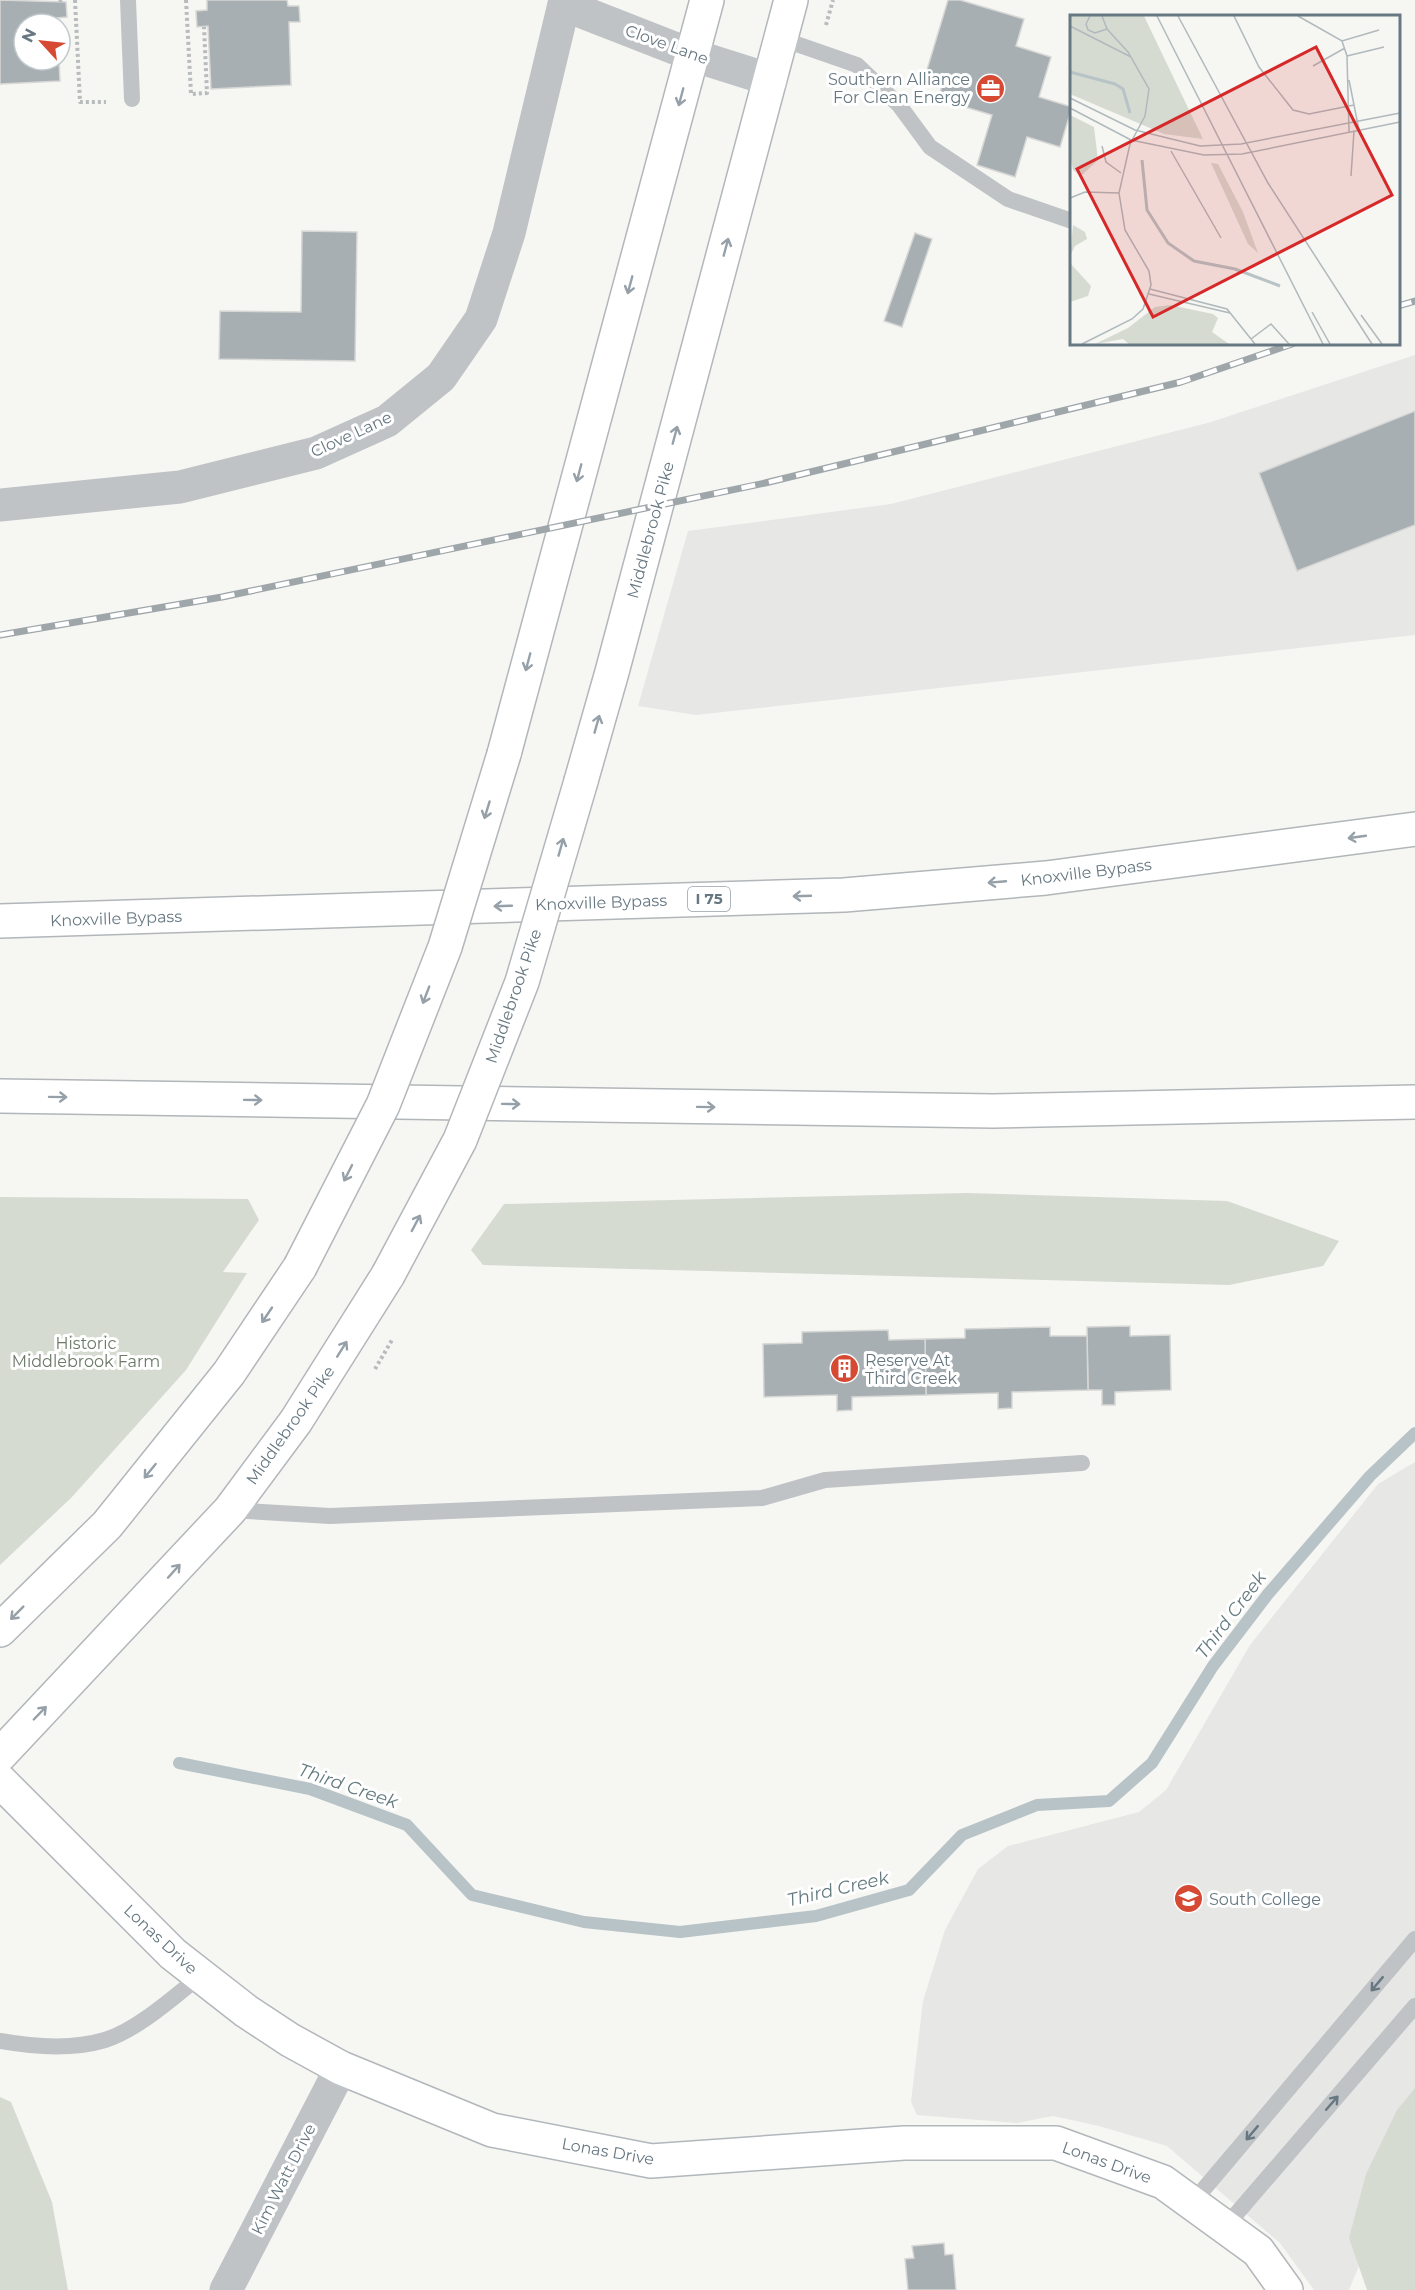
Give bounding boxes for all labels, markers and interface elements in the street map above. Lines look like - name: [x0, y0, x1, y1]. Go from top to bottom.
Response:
- north arrow: [12, 12, 72, 72]
- inset map: [1070, 15, 1400, 345]
- street label: Clove Lane: [623, 21, 711, 68]
- text: N: [18, 25, 40, 45]
- place label: Southern Alliance For Clean Energy: [828, 70, 970, 107]
- office icon: Southern Alliance For Clean Energy: [975, 72, 1007, 104]
- one-way arrow: [674, 87, 686, 106]
- one-way arrow: [721, 237, 732, 256]
- one-way arrow: [623, 275, 635, 294]
- street label: Clove Lane: [308, 407, 395, 461]
- one-way arrow: [670, 426, 681, 445]
- street label: Middlebrook Pike: [623, 460, 678, 601]
- one-way arrow: [572, 464, 584, 483]
- one-way arrow: [522, 652, 533, 671]
- one-way arrow: [592, 715, 603, 734]
- one-way arrow: [481, 800, 492, 819]
- one-way arrow: [1348, 831, 1367, 842]
- one-way arrow: [556, 838, 567, 857]
- street label: Knoxville Bypass: [1019, 855, 1153, 890]
- one-way arrow: [987, 877, 1007, 888]
- road number: I 75: [688, 887, 730, 911]
- one-way arrow: [793, 890, 813, 902]
- street label: Knoxville Bypass: [535, 891, 668, 914]
- one-way arrow: [493, 900, 513, 911]
- street label: Knoxville Bypass: [50, 907, 183, 930]
- street label: Middlebrook Pike: [482, 926, 545, 1066]
- one-way arrow: [420, 985, 431, 1004]
- one-way arrow: [48, 1091, 68, 1103]
- one-way arrow: [243, 1094, 263, 1106]
- one-way arrow: [501, 1098, 521, 1109]
- one-way arrow: [696, 1101, 716, 1112]
- one-way arrow: [342, 1164, 354, 1181]
- one-way arrow: [411, 1215, 422, 1233]
- one-way arrow: [261, 1306, 273, 1323]
- park label: Historic Middlebrook Farm: [12, 1334, 160, 1371]
- one-way arrow: [335, 1340, 348, 1357]
- place label: Reserve At Third Creek: [865, 1351, 957, 1388]
- building icon: Reserve At Third Creek: [828, 1353, 860, 1385]
- street label: Middlebrook Pike: [242, 1362, 339, 1488]
- one-way arrow: [144, 1463, 157, 1479]
- one-way arrow: [167, 1564, 181, 1579]
- water label: Third Creek: [1191, 1566, 1272, 1663]
- one-way arrow: [10, 1606, 25, 1621]
- one-way arrow: [33, 1705, 48, 1720]
- water label: Third Creek: [295, 1759, 402, 1814]
- water label: Third Creek: [785, 1866, 892, 1911]
- school or university icon: South College: [1172, 1883, 1204, 1915]
- place label: South College: [1209, 1890, 1321, 1909]
- street label: Lonas Drive: [120, 1901, 201, 1978]
- one-way arrow: [1370, 1976, 1384, 1991]
- one-way arrow: [1325, 2096, 1339, 2111]
- street label: Kim Watt Drive: [247, 2121, 320, 2238]
- one-way arrow: [1245, 2125, 1258, 2141]
- street label: Lonas Drive: [560, 2134, 656, 2169]
- street label: Lonas Drive: [1060, 2138, 1154, 2187]

